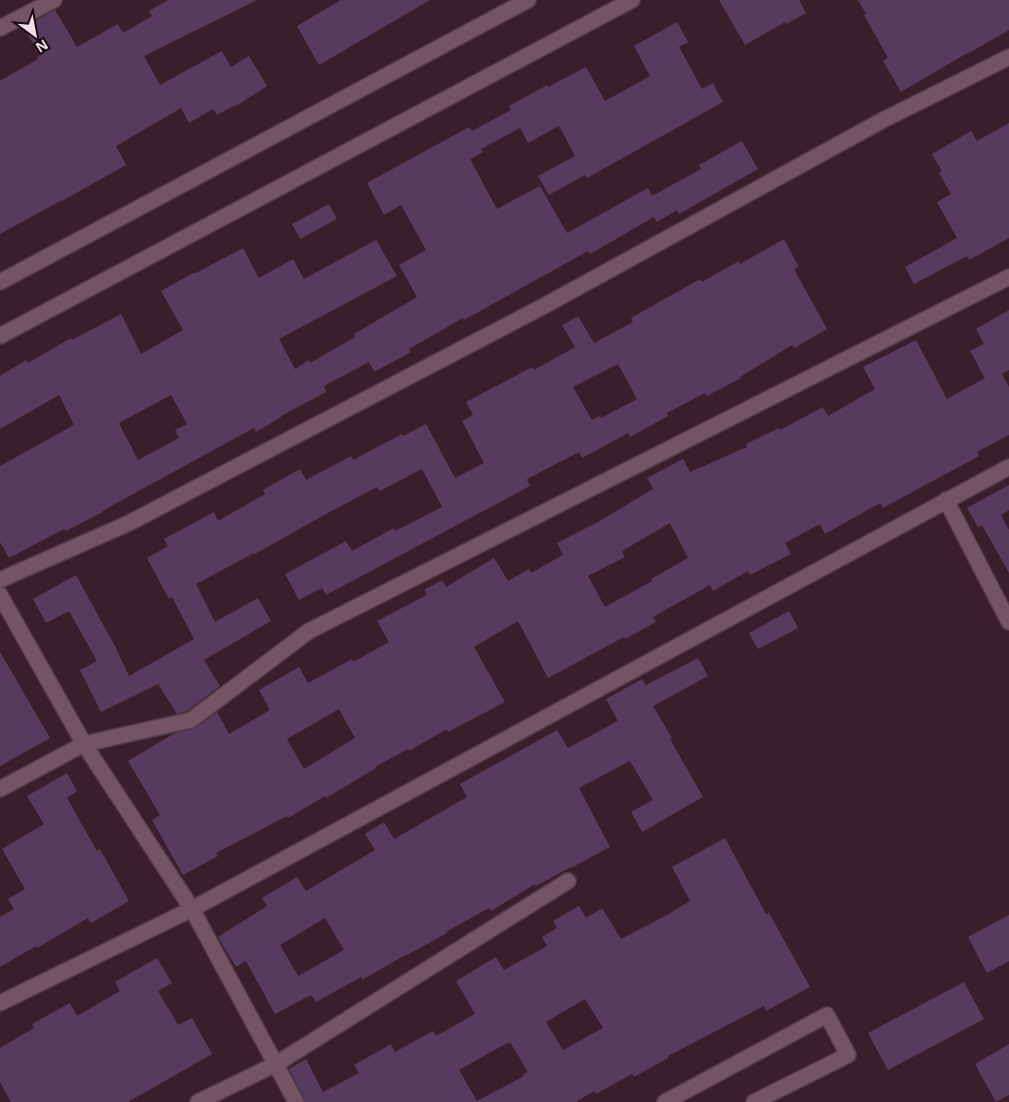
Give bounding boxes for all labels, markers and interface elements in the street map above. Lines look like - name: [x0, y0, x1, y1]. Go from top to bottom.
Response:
- north arrow: [10, 10, 60, 60]
- text: N: [32, 35, 52, 58]

